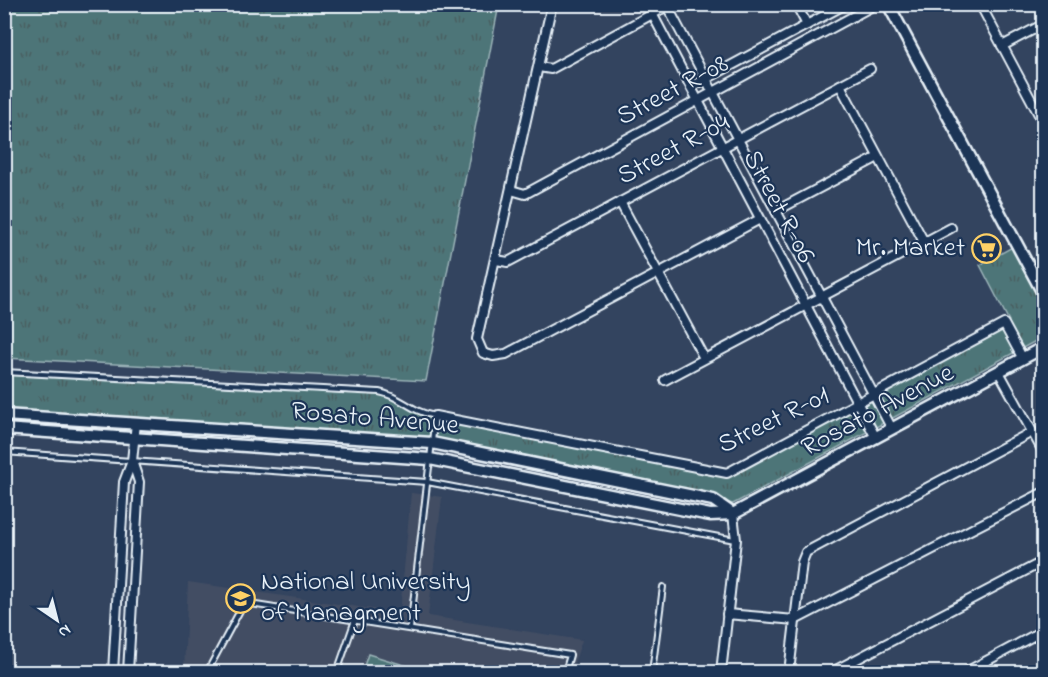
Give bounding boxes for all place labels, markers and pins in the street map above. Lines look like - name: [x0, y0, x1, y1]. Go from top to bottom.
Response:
- place label: Mr. Market: [856, 229, 965, 268]
- supermarket icon: Mr. Market: [970, 232, 1002, 264]
- place label: National University of Managment: [261, 563, 471, 633]
- school or university icon: National University of Managment: [224, 582, 256, 614]

